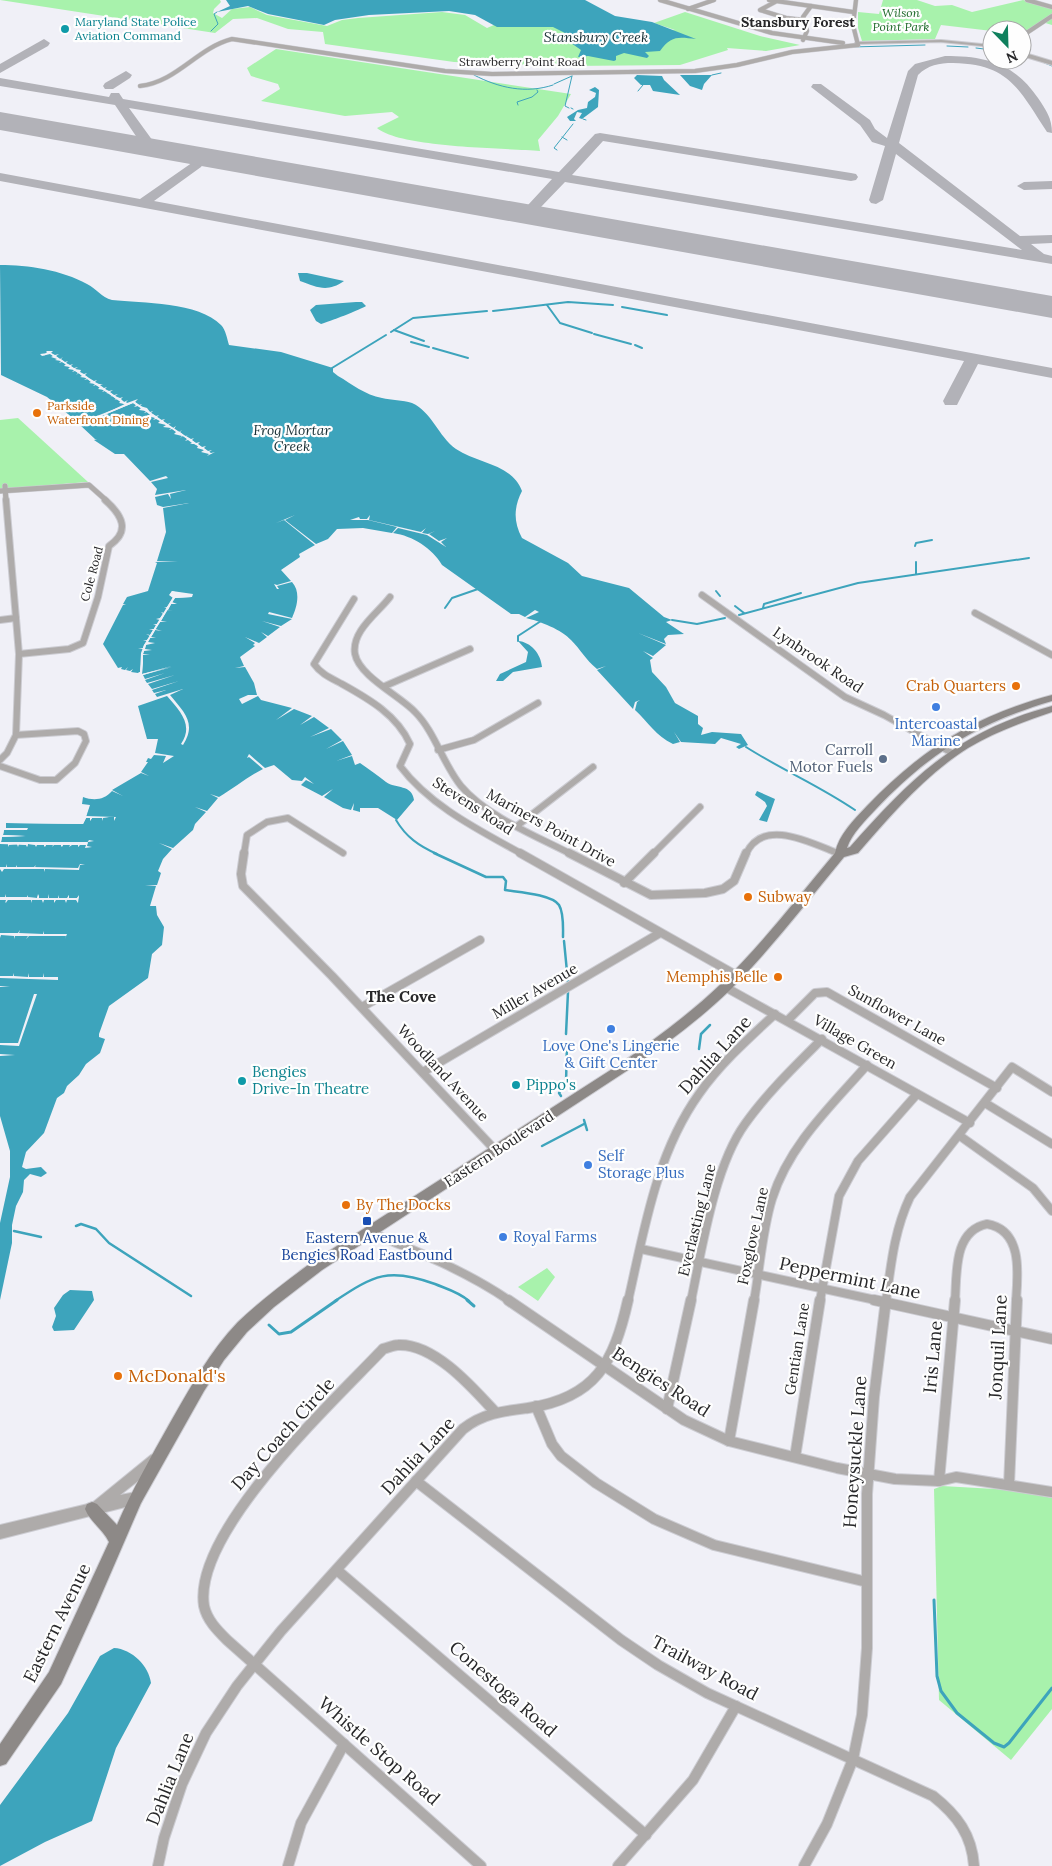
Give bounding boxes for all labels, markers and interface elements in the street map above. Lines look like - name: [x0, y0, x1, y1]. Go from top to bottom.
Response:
- park label: Wilson Point Park: [872, 5, 930, 34]
- district label: Stansbury Forest: [741, 13, 855, 31]
- place label: Maryland State Police Aviation Command: [74, 14, 197, 43]
- north arrow: [982, 20, 1032, 70]
- marker: Maryland State Police Aviation Command: [59, 23, 71, 35]
- water label: Stansbury Creek: [544, 28, 648, 46]
- text: N: [1003, 47, 1021, 67]
- street label: Strawberry Point Road: [459, 54, 585, 69]
- place label: Parkside Waterfront Dining: [47, 398, 149, 427]
- marker: Parkside Waterfront Dining: [31, 407, 43, 419]
- water label: Frog Mortar Creek: [253, 421, 331, 455]
- street label: Cole Road: [77, 545, 106, 603]
- street label: Lynbrook Road: [770, 622, 867, 697]
- place label: Crab Quarters: [906, 676, 1006, 695]
- marker: Crab Quarters: [1010, 680, 1022, 692]
- marker: Intercoastal Marine: [930, 701, 942, 713]
- place label: Intercoastal Marine: [894, 714, 978, 750]
- place label: Carroll Motor Fuels: [789, 740, 873, 776]
- marker: Carroll Motor Fuels: [877, 753, 889, 765]
- street label: Stevens Road: [429, 772, 517, 839]
- street label: Mariners Point Drive: [483, 784, 619, 871]
- place label: Subway: [758, 887, 811, 906]
- marker: Subway: [742, 891, 754, 903]
- street label: Miller Avenue: [489, 958, 581, 1023]
- place label: Memphis Belle: [666, 967, 768, 986]
- marker: Memphis Belle: [772, 971, 784, 983]
- street label: Sunflower Lane: [845, 980, 950, 1049]
- district label: The Cove: [366, 986, 436, 1006]
- street label: Dahlia Lane: [673, 1010, 756, 1099]
- street label: Village Green: [809, 1010, 900, 1073]
- street label: Woodland Avenue: [394, 1020, 493, 1125]
- marker: Love One's Lingerie & Gift Center: [605, 1023, 617, 1035]
- place label: Love One's Lingerie & Gift Center: [542, 1036, 680, 1072]
- place label: Bengies Drive-In Theatre: [252, 1062, 369, 1098]
- marker: Bengies Drive-In Theatre: [236, 1075, 248, 1087]
- place label: Pippo's: [526, 1075, 576, 1094]
- marker: Pippo's: [510, 1079, 522, 1091]
- street label: Eastern Boulevard: [440, 1106, 557, 1191]
- place label: Self Storage Plus: [598, 1146, 684, 1182]
- marker: Self Storage Plus: [582, 1159, 594, 1171]
- street label: Everlasting Lane: [673, 1162, 720, 1278]
- street label: Foxglove Lane: [733, 1185, 772, 1287]
- place label: By The Docks: [356, 1195, 451, 1214]
- marker: By The Docks: [340, 1199, 352, 1211]
- marker: Eastern Avenue & Bengies Road Eastbound: [361, 1215, 373, 1227]
- place label: Royal Farms: [513, 1227, 597, 1246]
- place label: Eastern Avenue & Bengies Road Eastbound: [281, 1228, 453, 1264]
- marker: Royal Farms: [497, 1231, 509, 1243]
- street label: Peppermint Lane: [777, 1251, 923, 1304]
- street label: Jonquil Lane: [983, 1294, 1012, 1401]
- street label: Gentian Lane: [780, 1301, 813, 1396]
- street label: Iris Lane: [918, 1320, 947, 1394]
- street label: Bengies Road: [608, 1341, 715, 1422]
- place label: McDonald's: [128, 1364, 226, 1387]
- marker: McDonald's: [112, 1370, 124, 1382]
- street label: Day Coach Circle: [226, 1372, 339, 1495]
- street label: Honeysuckle Lane: [838, 1375, 871, 1529]
- street label: Dahlia Lane: [376, 1412, 460, 1499]
- street label: Eastern Avenue: [18, 1559, 96, 1686]
- street label: Trailway Road: [648, 1630, 763, 1705]
- street label: Conestoga Road: [445, 1636, 562, 1742]
- street label: Whistle Stop Road: [314, 1692, 445, 1810]
- street label: Dahlia Lane: [140, 1729, 199, 1829]

